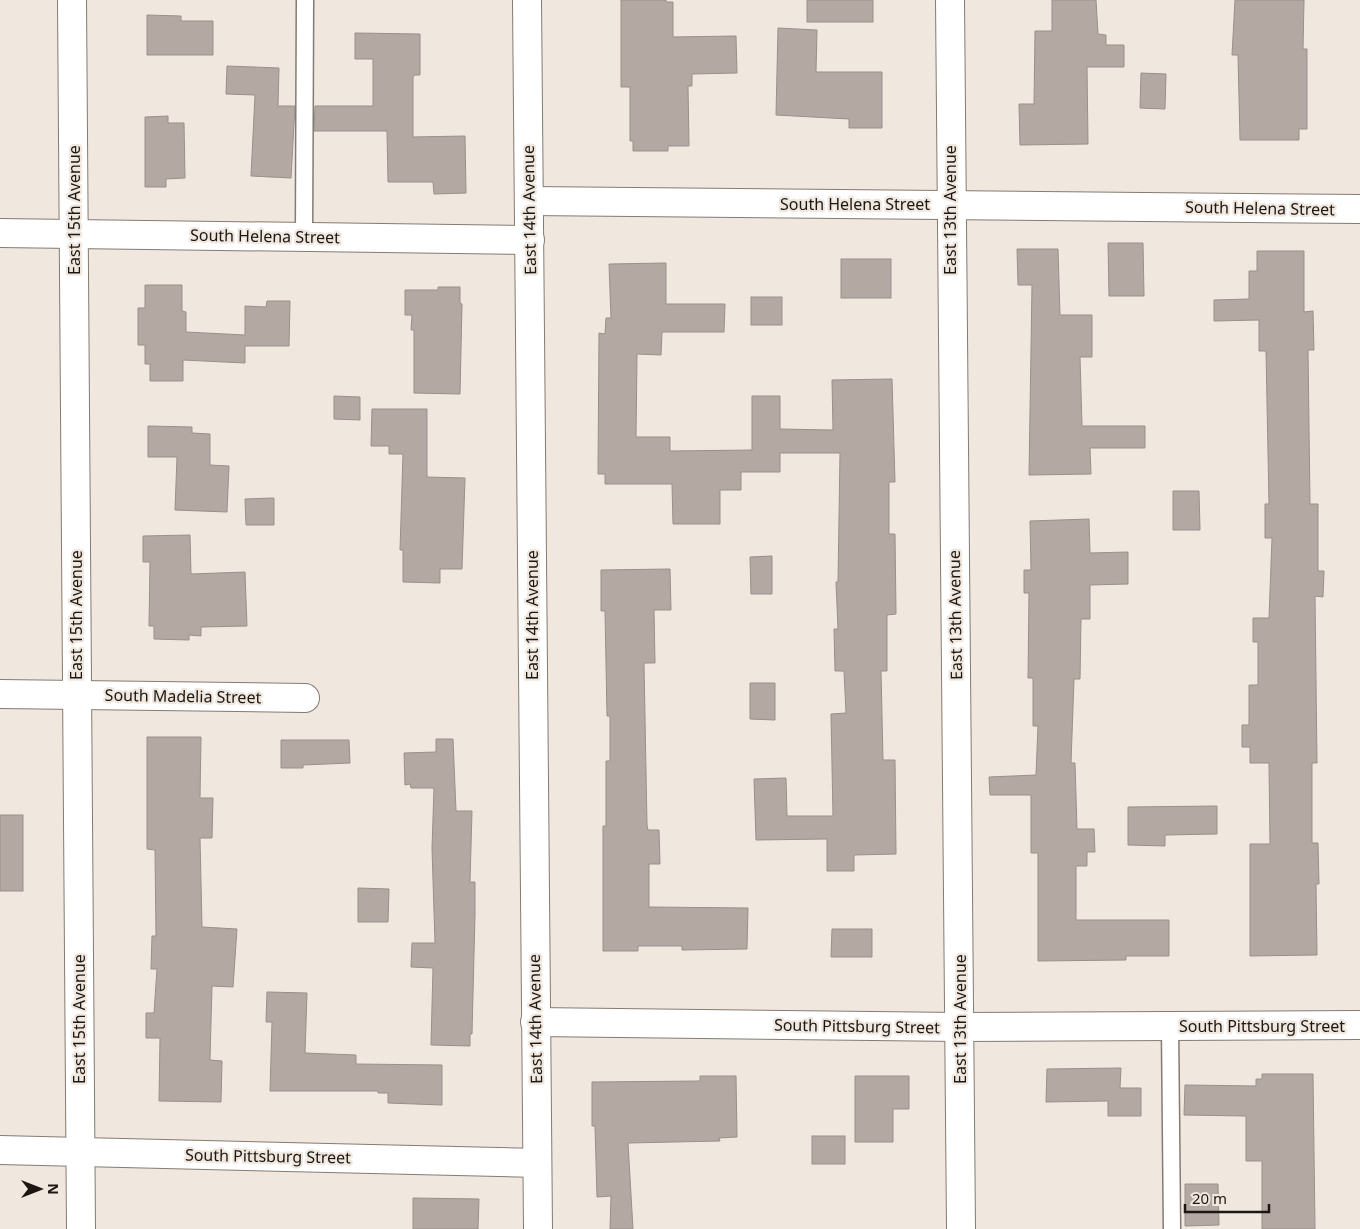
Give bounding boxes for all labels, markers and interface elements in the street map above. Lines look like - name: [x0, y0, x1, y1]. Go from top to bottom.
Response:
- street label: East 15th Avenue: [63, 145, 85, 275]
- street label: East 14th Avenue: [517, 145, 541, 275]
- street label: East 13th Avenue: [939, 145, 961, 275]
- street label: South Helena Street: [780, 193, 930, 215]
- street label: South Helena Street: [1185, 196, 1335, 220]
- street label: South Helena Street: [190, 224, 340, 248]
- street label: East 15th Avenue: [65, 550, 87, 680]
- street label: East 14th Avenue: [521, 550, 543, 680]
- street label: East 13th Avenue: [943, 550, 967, 680]
- street label: South Madelia Street: [105, 684, 262, 708]
- street label: East 15th Avenue: [68, 954, 90, 1084]
- street label: East 14th Avenue: [523, 954, 547, 1084]
- street label: East 13th Avenue: [949, 954, 971, 1084]
- street label: South Pittsburg Street: [774, 1014, 940, 1038]
- street label: South Pittsburg Street: [1179, 1015, 1345, 1037]
- street label: South Pittsburg Street: [185, 1144, 351, 1168]
- north arrow: [15, 1164, 65, 1214]
- scale bar: [1185, 1182, 1269, 1214]
- text: N: [44, 1183, 63, 1195]
- text: 20 m: [1192, 1188, 1227, 1208]

